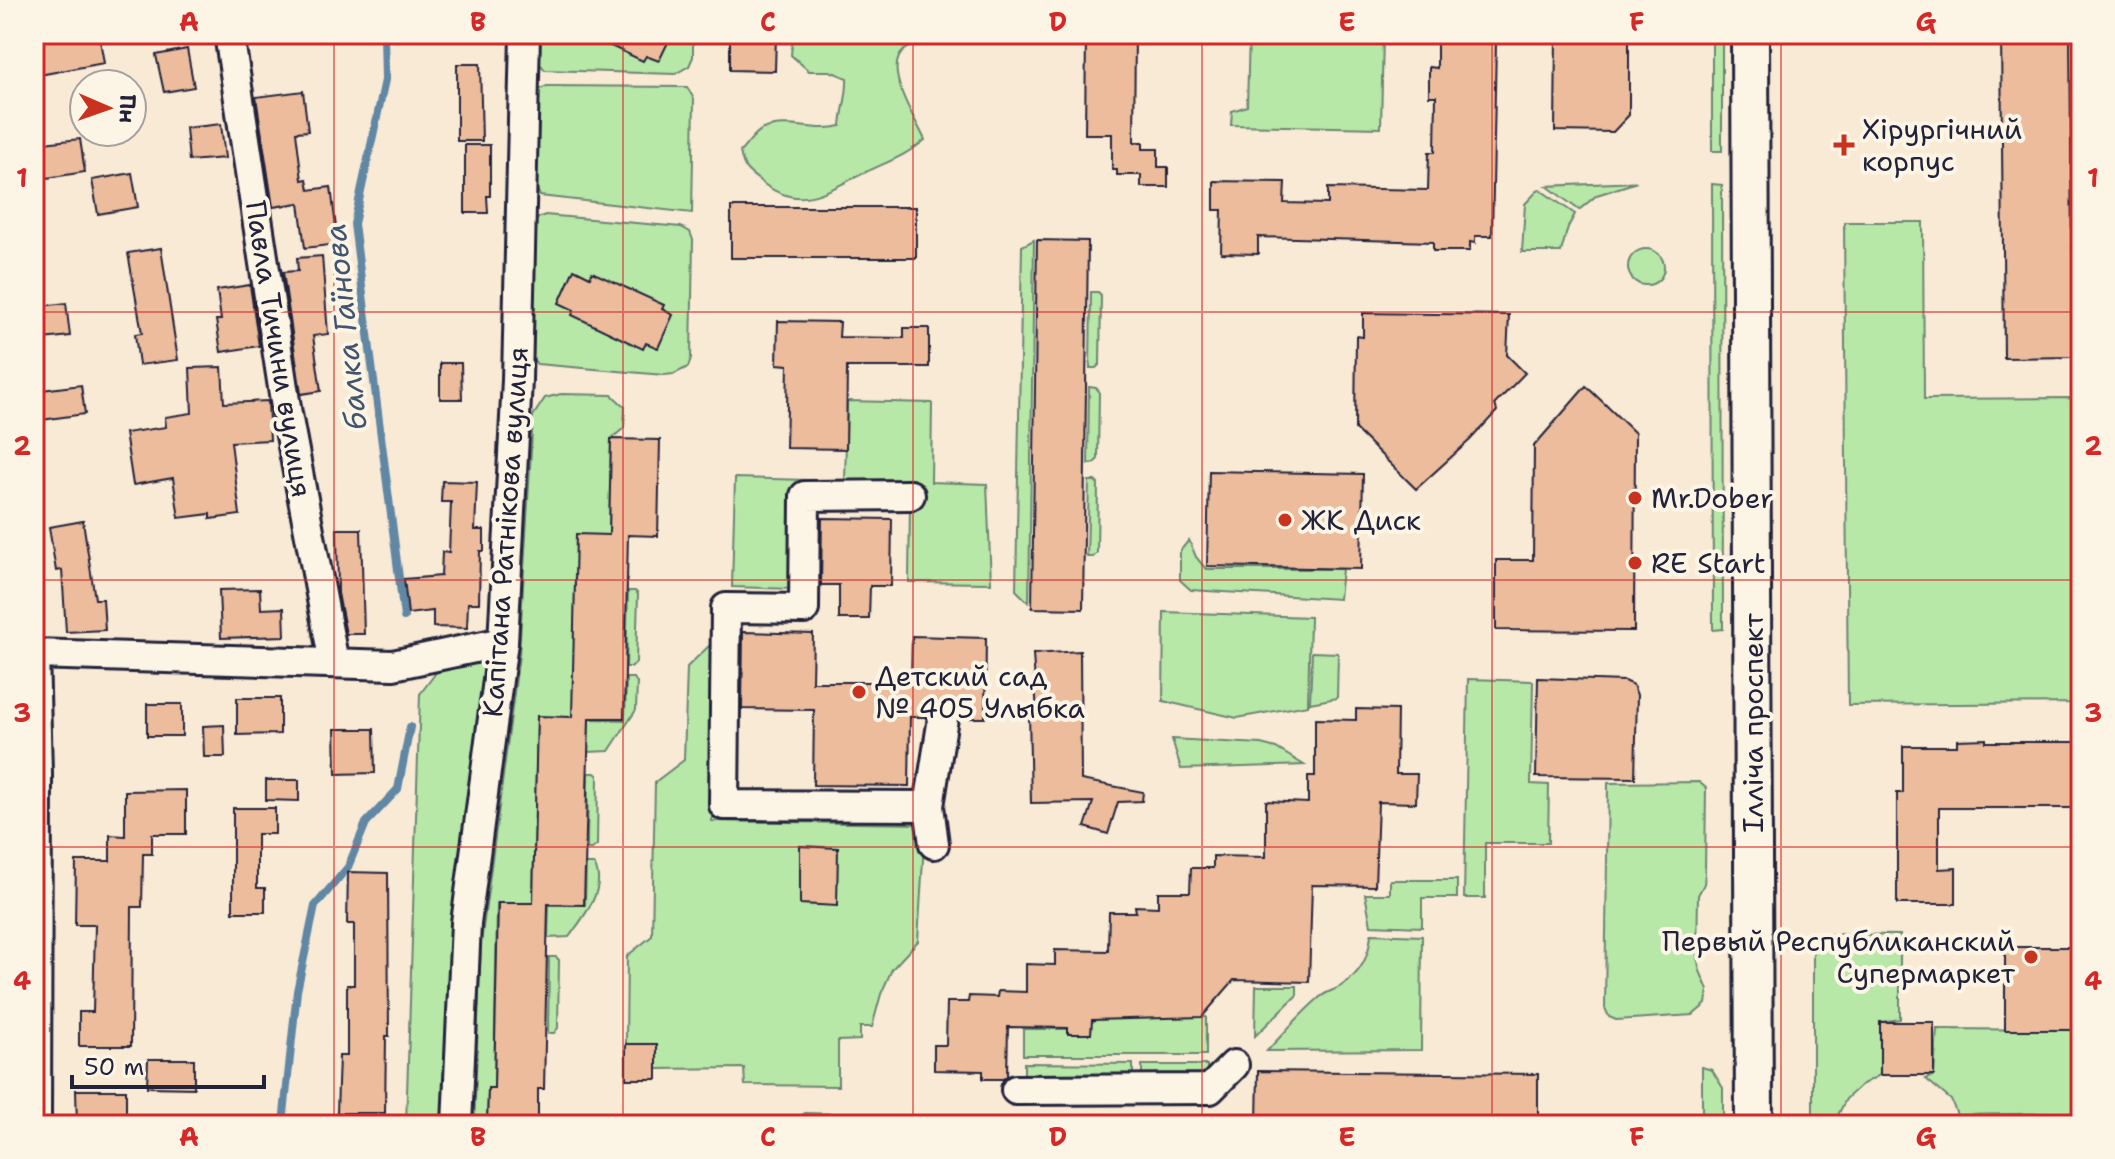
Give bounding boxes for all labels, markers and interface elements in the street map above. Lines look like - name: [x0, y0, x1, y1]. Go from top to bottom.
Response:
- text: A: [179, 4, 199, 39]
- text: B: [470, 4, 486, 39]
- text: C: [760, 4, 776, 39]
- text: D: [1049, 4, 1067, 39]
- text: E: [1338, 4, 1356, 39]
- text: F: [1629, 4, 1645, 39]
- text: G: [1916, 4, 1937, 39]
- north arrow: [68, 68, 148, 148]
- text: Пн: [112, 94, 142, 124]
- place label: Хірургічний корпус: [1862, 110, 2022, 180]
- marker: Хірургічний корпус: [1833, 134, 1855, 156]
- text: 1: [16, 160, 28, 195]
- text: 1: [2087, 160, 2099, 195]
- street label: Павла Тичини вулиця: [237, 198, 321, 500]
- water label: балка Гаїнова: [314, 222, 377, 432]
- street label: Капітана Ратнікова вулиця: [473, 345, 537, 719]
- text: 2: [13, 428, 31, 463]
- text: 2: [2084, 428, 2102, 463]
- place label: Mr.Dober: [1651, 479, 1773, 517]
- marker: Mr.Dober: [1626, 489, 1644, 507]
- place label: ЖК Диск: [1301, 501, 1421, 539]
- marker: ЖК Диск: [1276, 511, 1294, 529]
- place label: RE Start: [1651, 544, 1766, 582]
- marker: RE Start: [1626, 554, 1644, 572]
- street label: Ілліча проспект: [1734, 613, 1772, 833]
- place label: Детский сад № 405 Улыбка: [875, 657, 1085, 727]
- marker: Детский сад № 405 Улыбка: [850, 683, 868, 701]
- text: 3: [13, 695, 31, 730]
- text: 3: [2084, 695, 2102, 730]
- place label: Первый Республиканский Супермаркет: [1662, 922, 2016, 992]
- marker: Первый Республиканский Супермаркет: [2022, 948, 2040, 966]
- text: 4: [13, 963, 31, 998]
- text: 4: [2084, 963, 2102, 998]
- scale bar: [72, 1039, 264, 1089]
- text: 50 m: [84, 1051, 144, 1083]
- text: A: [179, 1119, 199, 1154]
- text: B: [470, 1119, 486, 1154]
- text: C: [760, 1119, 776, 1154]
- text: D: [1049, 1119, 1067, 1154]
- text: E: [1338, 1119, 1356, 1154]
- text: F: [1629, 1119, 1645, 1154]
- text: G: [1916, 1119, 1937, 1154]

